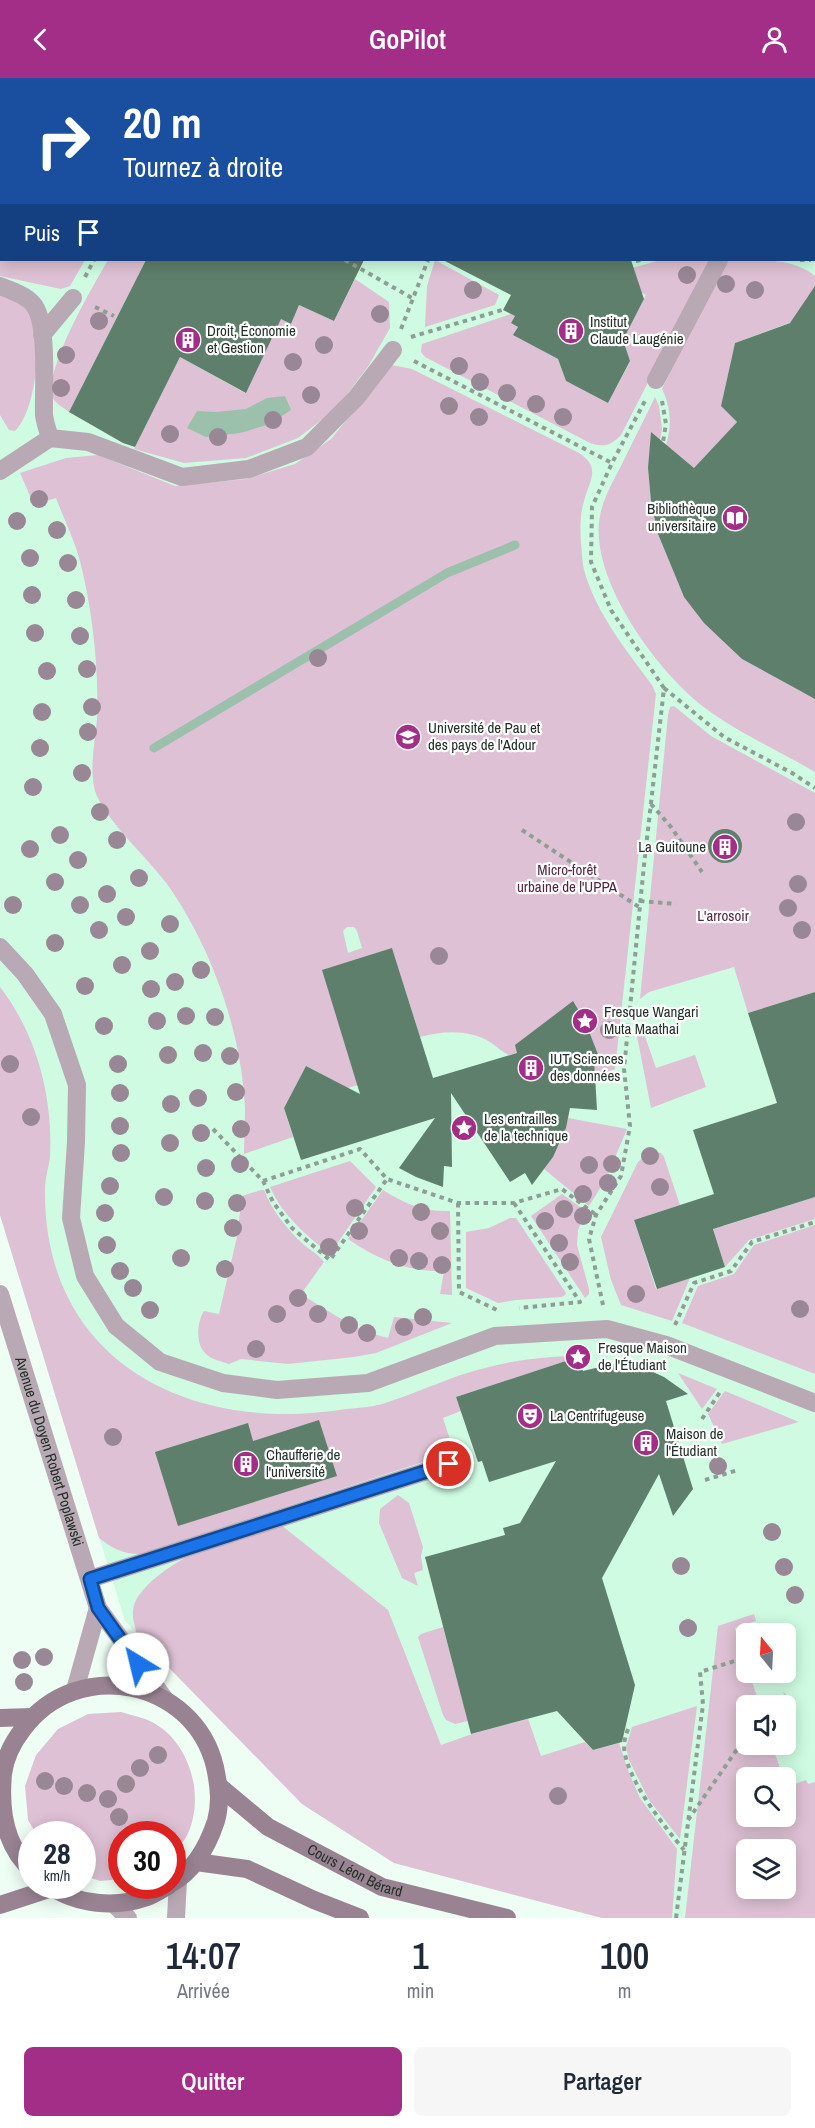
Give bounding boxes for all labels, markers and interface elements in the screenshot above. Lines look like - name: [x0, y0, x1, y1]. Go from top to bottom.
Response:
- text: GoPilot: [369, 21, 446, 57]
- icon: back: [24, 23, 57, 56]
- icon: person: [758, 23, 791, 56]
- text: 20 m: [123, 95, 202, 151]
- icon: right: [24, 102, 102, 180]
- text: Tournez à droite: [123, 149, 283, 185]
- icon: arrive: [72, 216, 105, 249]
- text: Puis: [24, 218, 60, 248]
- place label: Institut Claude Laugénie: [590, 311, 684, 349]
- building icon: Institut Claude Laugénie: [556, 316, 586, 346]
- place label: Droit, Économie et Gestion: [207, 320, 296, 358]
- building icon: Droit, Économie et Gestion: [173, 325, 203, 355]
- place label: Bibliothèque universitaire: [647, 498, 716, 536]
- library icon: Bibliothèque universitaire: [720, 503, 750, 533]
- place label: Université de Pau et des pays de l'Adour: [428, 717, 541, 755]
- school or university icon: Université de Pau et des pays de l'Adour: [393, 722, 423, 752]
- building icon: La Guitoune: [710, 832, 740, 862]
- place label: La Guitoune: [638, 836, 706, 857]
- park label: Micro-forêt urbaine de l'UPPA: [517, 859, 618, 897]
- park label: L'arrosoir: [697, 905, 749, 926]
- place label: Fresque Wangari Muta Maathai: [604, 1001, 699, 1039]
- place icon: Fresque Wangari Muta Maathai: [570, 1006, 600, 1036]
- place label: IUT Sciences des données: [550, 1048, 624, 1086]
- building icon: IUT Sciences des données: [516, 1053, 546, 1083]
- place label: Les entrailles de la technique: [484, 1108, 568, 1146]
- place icon: Les entrailles de la technique: [449, 1113, 479, 1143]
- place label: Fresque Maison de l'Étudiant: [598, 1337, 687, 1375]
- place icon: Fresque Maison de l'Étudiant: [563, 1342, 593, 1372]
- street label: Avenue du Doyen Robert Poplawski: [10, 1353, 89, 1549]
- theatre icon: La Centrifugeuse: [515, 1401, 545, 1431]
- place label: La Centrifugeuse: [550, 1405, 645, 1426]
- place label: Maison de l'Étudiant: [666, 1423, 724, 1461]
- building icon: Maison de l'Étudiant: [631, 1428, 661, 1458]
- pin: [423, 1438, 474, 1489]
- place label: Chaufferie de l'université: [266, 1444, 340, 1482]
- icon: arrive: [432, 1447, 465, 1480]
- building icon: Chaufferie de l'université: [231, 1449, 261, 1479]
- north arrow: [736, 1623, 796, 1683]
- map controls: [736, 1623, 796, 1899]
- position arrow: [106, 1632, 170, 1696]
- button: sound: [736, 1695, 796, 1755]
- button: search: [736, 1767, 796, 1827]
- speed limit sign: 30: [108, 1821, 186, 1899]
- text: 28: [43, 1833, 71, 1873]
- street label: Cours Léon Bérard: [304, 1838, 405, 1902]
- button: layers: [736, 1839, 796, 1899]
- text: km/h: [44, 1865, 70, 1886]
- text: 14:07: [166, 1932, 241, 1980]
- text: 1: [412, 1932, 429, 1980]
- text: 100: [600, 1932, 649, 1980]
- text: Arrivée: [177, 1977, 230, 2004]
- text: min: [407, 1977, 434, 2004]
- text: m: [618, 1977, 631, 2004]
- button: Quitter: [24, 2047, 402, 2116]
- button: Partager: [414, 2047, 791, 2116]

